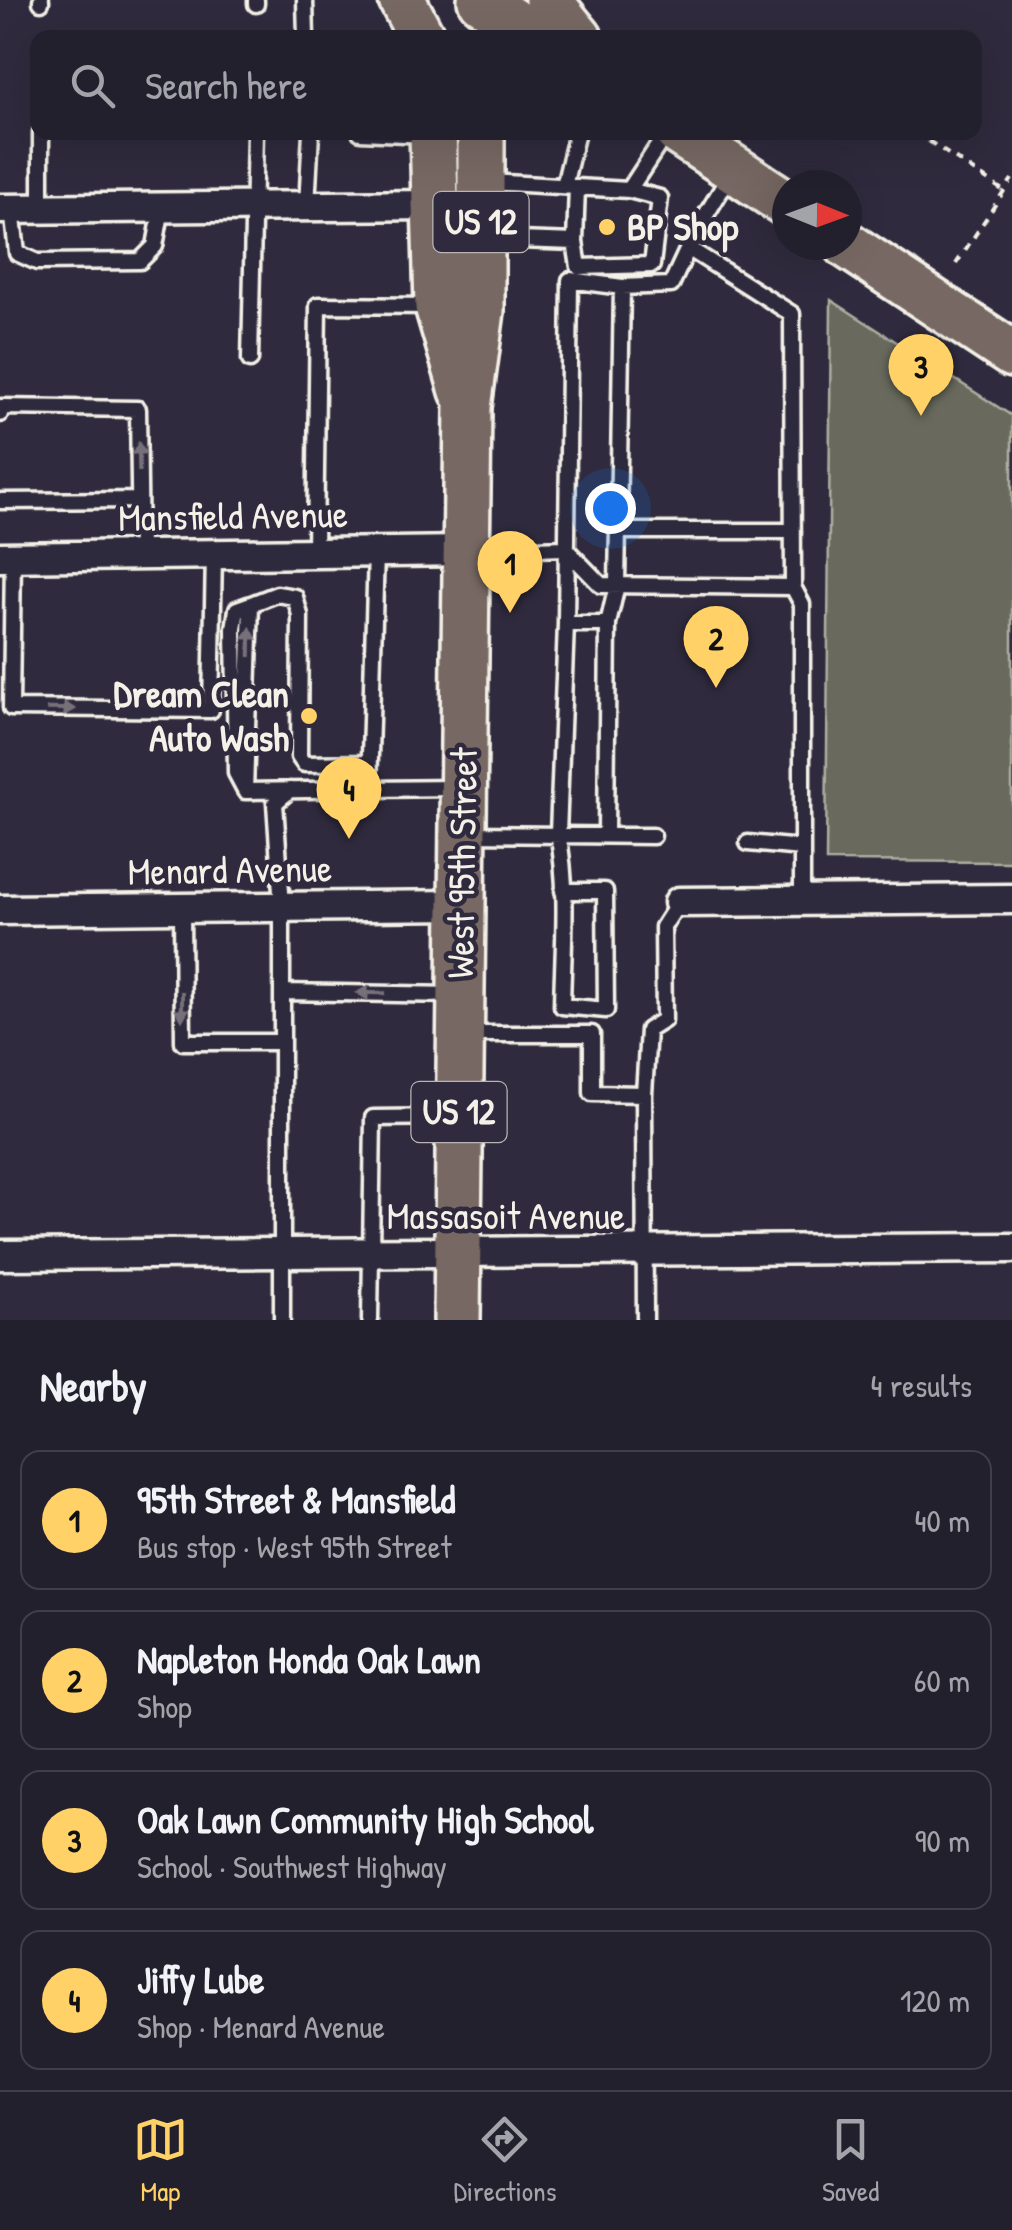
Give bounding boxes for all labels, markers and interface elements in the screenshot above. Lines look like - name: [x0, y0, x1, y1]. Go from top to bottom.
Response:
- search box: [30, 30, 982, 140]
- icon: search: [65, 58, 120, 113]
- text: Search here: [145, 59, 307, 111]
- north arrow: [772, 170, 862, 260]
- road number: US 12: [434, 192, 528, 252]
- place label: BP Shop: [627, 200, 739, 253]
- marker: BP Shop: [596, 216, 618, 238]
- pin: 3: [888, 334, 954, 416]
- one-way arrow: [130, 441, 146, 473]
- your location: [585, 483, 636, 534]
- street label: Mansfield Avenue: [118, 487, 348, 543]
- pin: 1: [478, 530, 542, 613]
- pin: 2: [684, 606, 748, 688]
- one-way arrow: [242, 625, 258, 657]
- place label: Dream Clean Auto Wash: [114, 667, 289, 763]
- one-way arrow: [46, 701, 78, 717]
- marker: Dream Clean Auto Wash: [298, 705, 320, 727]
- street label: West 95th Street: [433, 746, 489, 979]
- pin: 4: [316, 756, 382, 839]
- street label: Menard Avenue: [127, 841, 333, 897]
- one-way arrow: [355, 985, 387, 1001]
- one-way arrow: [175, 990, 191, 1022]
- road number: US 12: [412, 1082, 506, 1142]
- street label: Massasoit Avenue: [387, 1189, 625, 1241]
- text: Nearby: [40, 1357, 147, 1414]
- text: 4 results: [871, 1364, 972, 1407]
- text: 95th Street & Mansfield: [137, 1473, 455, 1525]
- text: 1: [69, 1499, 80, 1542]
- text: 40 m: [915, 1499, 970, 1542]
- text: Bus stop · West 95th Street: [137, 1525, 451, 1568]
- text: Napleton Honda Oak Lawn: [137, 1633, 481, 1685]
- text: 2: [67, 1659, 82, 1702]
- text: 60 m: [914, 1659, 970, 1702]
- text: Shop: [137, 1685, 192, 1728]
- text: Oak Lawn Community High School: [137, 1793, 593, 1845]
- text: 3: [67, 1819, 82, 1862]
- text: 90 m: [915, 1819, 970, 1862]
- text: School · Southwest Highway: [137, 1845, 447, 1888]
- text: Jiffy Lube: [137, 1953, 264, 2005]
- text: 4: [68, 1979, 81, 2022]
- text: 120 m: [900, 1979, 970, 2022]
- text: Shop · Menard Avenue: [137, 2005, 385, 2048]
- tab: Map: [133, 2112, 188, 2210]
- tab: Directions: [453, 2112, 556, 2210]
- tab: Saved: [822, 2112, 879, 2210]

